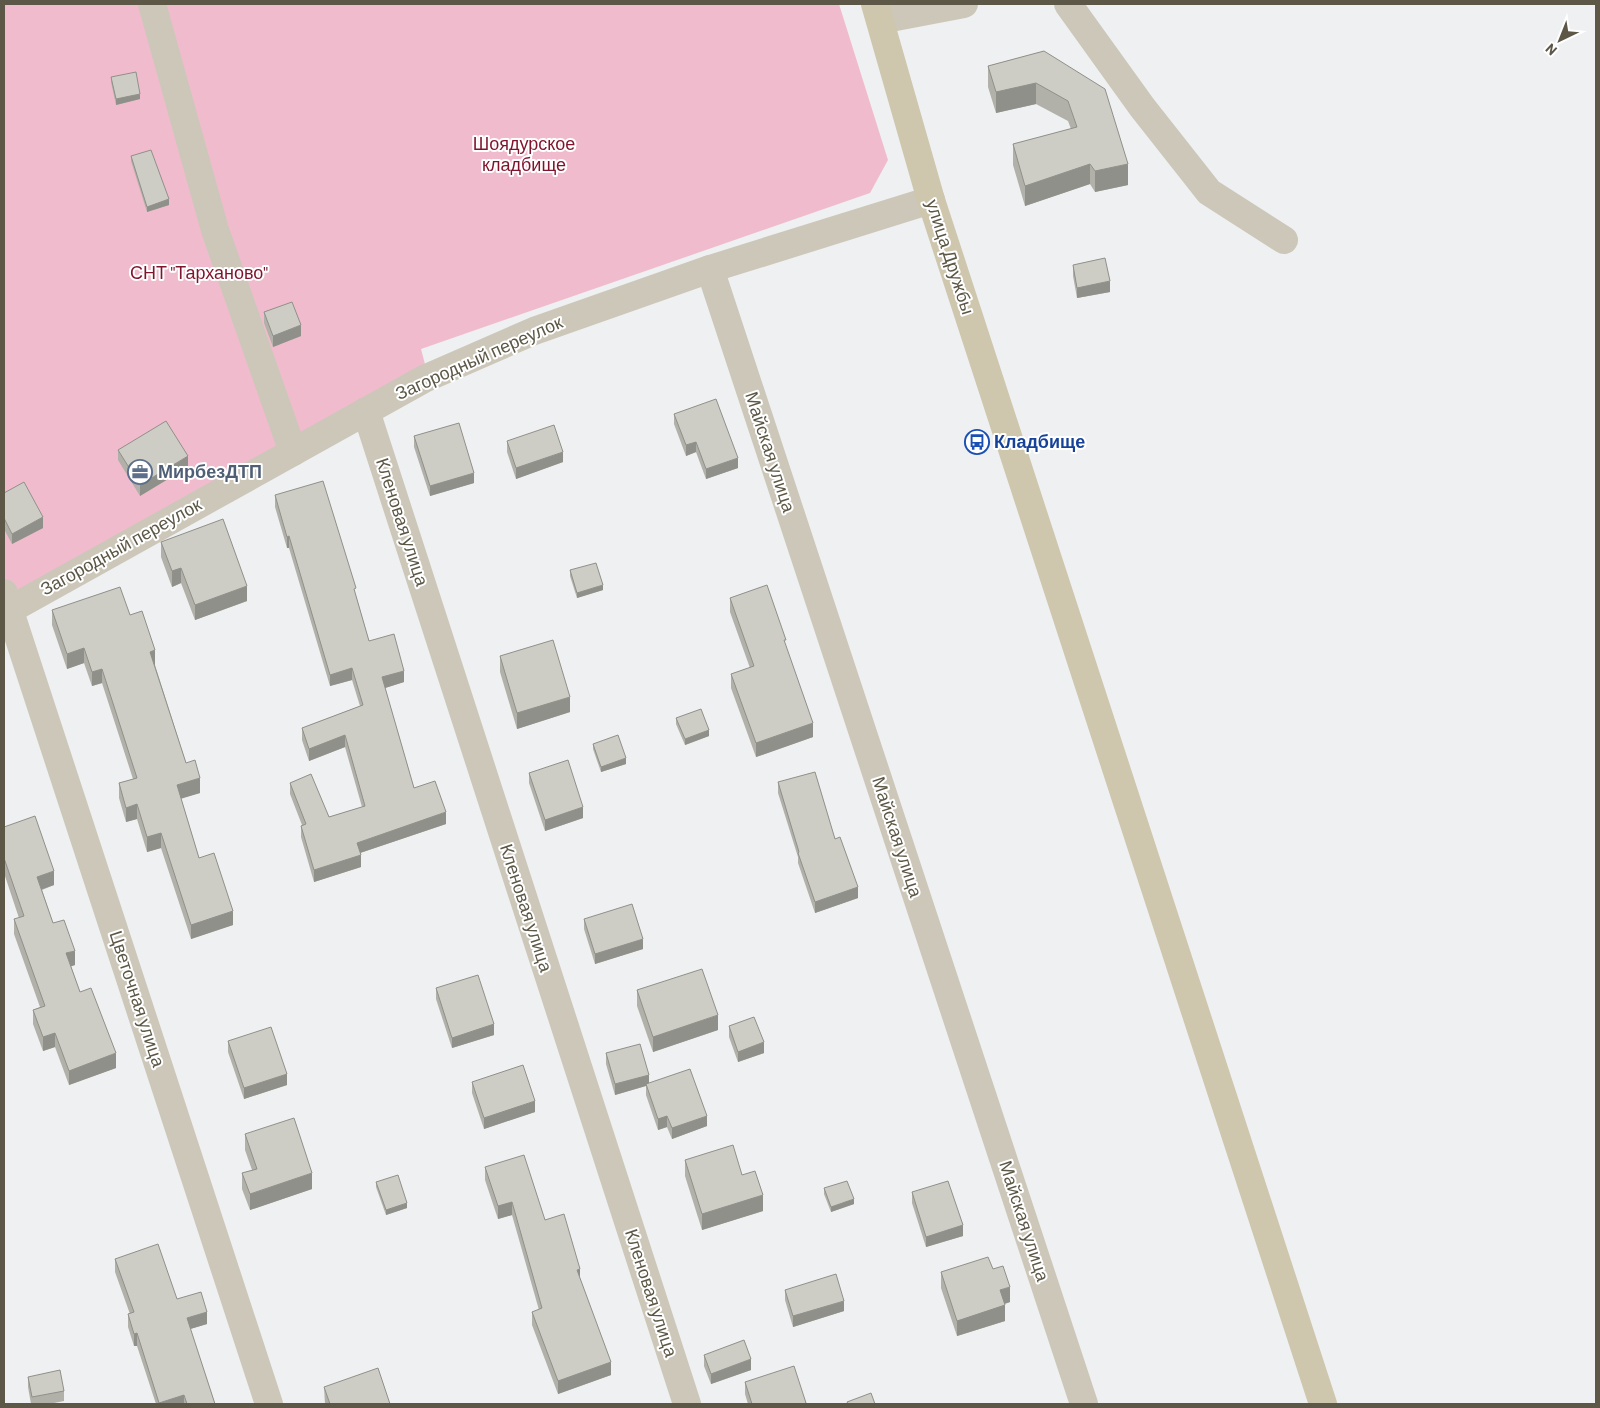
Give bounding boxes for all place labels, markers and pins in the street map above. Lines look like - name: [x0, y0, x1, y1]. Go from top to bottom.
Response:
- bus stop icon: Кладбище: [964, 429, 990, 455]
- place label: Кладбище: [994, 430, 1085, 452]
- office icon: МирбезДТП: [127, 459, 153, 485]
- place label: МирбезДТП: [158, 460, 262, 482]

